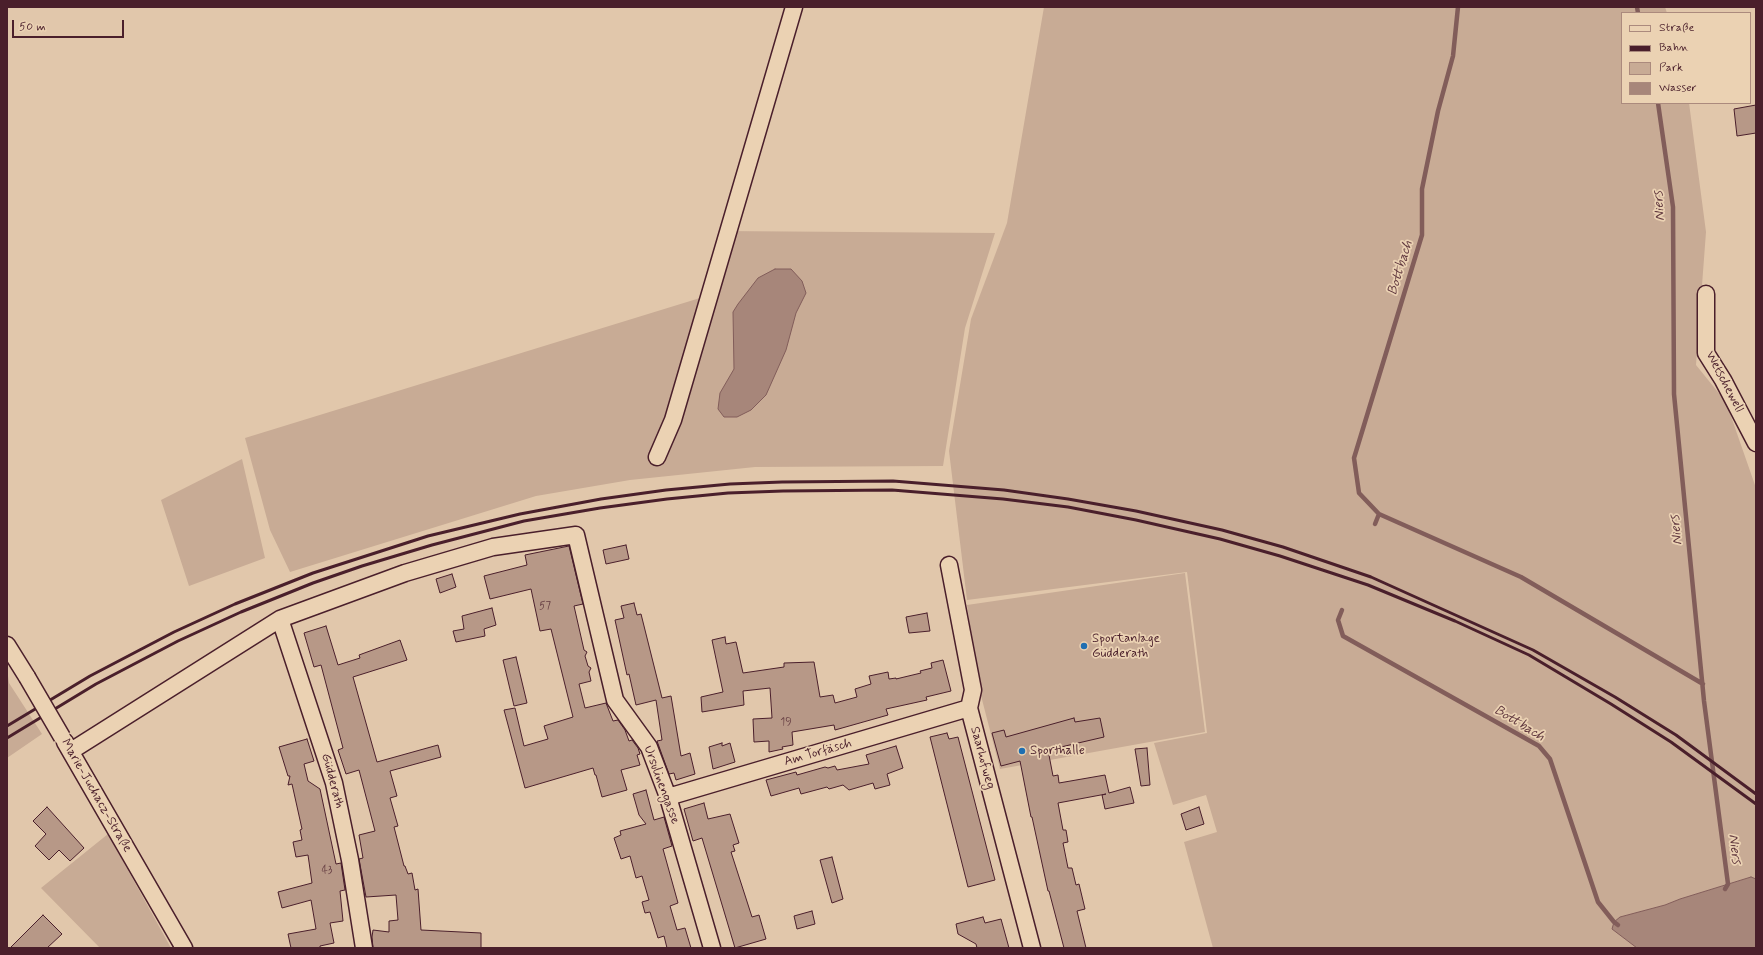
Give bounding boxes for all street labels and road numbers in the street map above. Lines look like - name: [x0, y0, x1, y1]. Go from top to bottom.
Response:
- street label: Wetschewell: [1701, 349, 1747, 415]
- street label: Saarhofweg: [966, 725, 998, 791]
- street label: Am Torfäsch: [782, 736, 854, 770]
- street label: Marie-Juchacz-Straße: [57, 737, 135, 855]
- street label: Ursulinengasse: [640, 744, 682, 826]
- street label: Güdderath: [317, 752, 347, 810]

